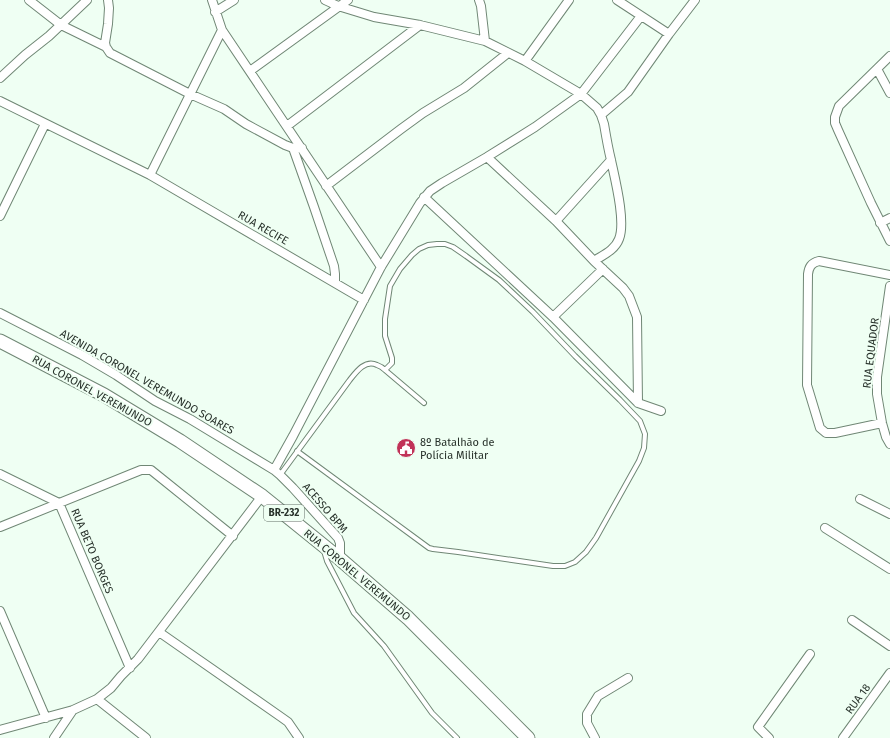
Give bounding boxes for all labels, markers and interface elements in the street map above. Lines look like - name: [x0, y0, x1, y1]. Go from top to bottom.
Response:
- street label: RUA RECIFE: [235, 208, 291, 248]
- street label: RUA EQUADOR: [860, 317, 882, 389]
- street label: AVENIDA CORONEL VEREMUNDO SOARES: [58, 327, 236, 437]
- street label: RUA CORONEL VEREMUNDO: [30, 353, 154, 429]
- place label: 8º Batalhão de Polícia Militar: [420, 436, 494, 462]
- public building icon: 8º Batalhão de Polícia Militar: [395, 437, 417, 459]
- street label: ACESSO BPM: [300, 480, 350, 536]
- road number: BR-232: [264, 505, 304, 521]
- street label: RUA BETO BORGES: [68, 507, 116, 595]
- street label: RUA CORONEL VEREMUNDO: [301, 527, 413, 623]
- street label: RUA 18: [843, 682, 873, 716]

